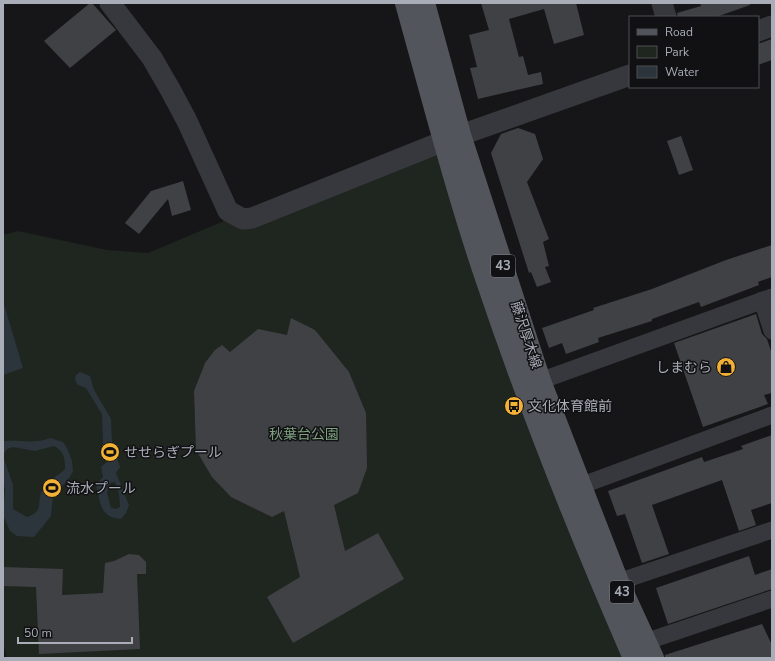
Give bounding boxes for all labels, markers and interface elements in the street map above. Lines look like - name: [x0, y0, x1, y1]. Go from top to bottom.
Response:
- legend: [629, 16, 759, 88]
- text: Road: [665, 24, 693, 40]
- text: Park: [665, 44, 690, 60]
- text: Water: [665, 64, 699, 80]
- road number: 43: [491, 255, 515, 277]
- street label: 藤沢厚木線: [506, 299, 546, 371]
- shop icon: しまむら: [715, 356, 737, 378]
- place label: しまむら: [656, 358, 712, 377]
- bus stop icon: 文化体育館前: [503, 395, 525, 417]
- place label: 文化体育館前: [528, 397, 612, 416]
- park label: 秋葉台公園: [269, 425, 339, 444]
- sports icon: せせらぎプール: [99, 441, 121, 463]
- place label: せせらぎプール: [124, 443, 222, 462]
- sports icon: 流水プール: [41, 477, 63, 499]
- place label: 流水プール: [66, 479, 136, 498]
- road number: 43: [610, 581, 634, 603]
- scale bar: [18, 619, 132, 645]
- text: 50 m: [24, 625, 52, 641]

